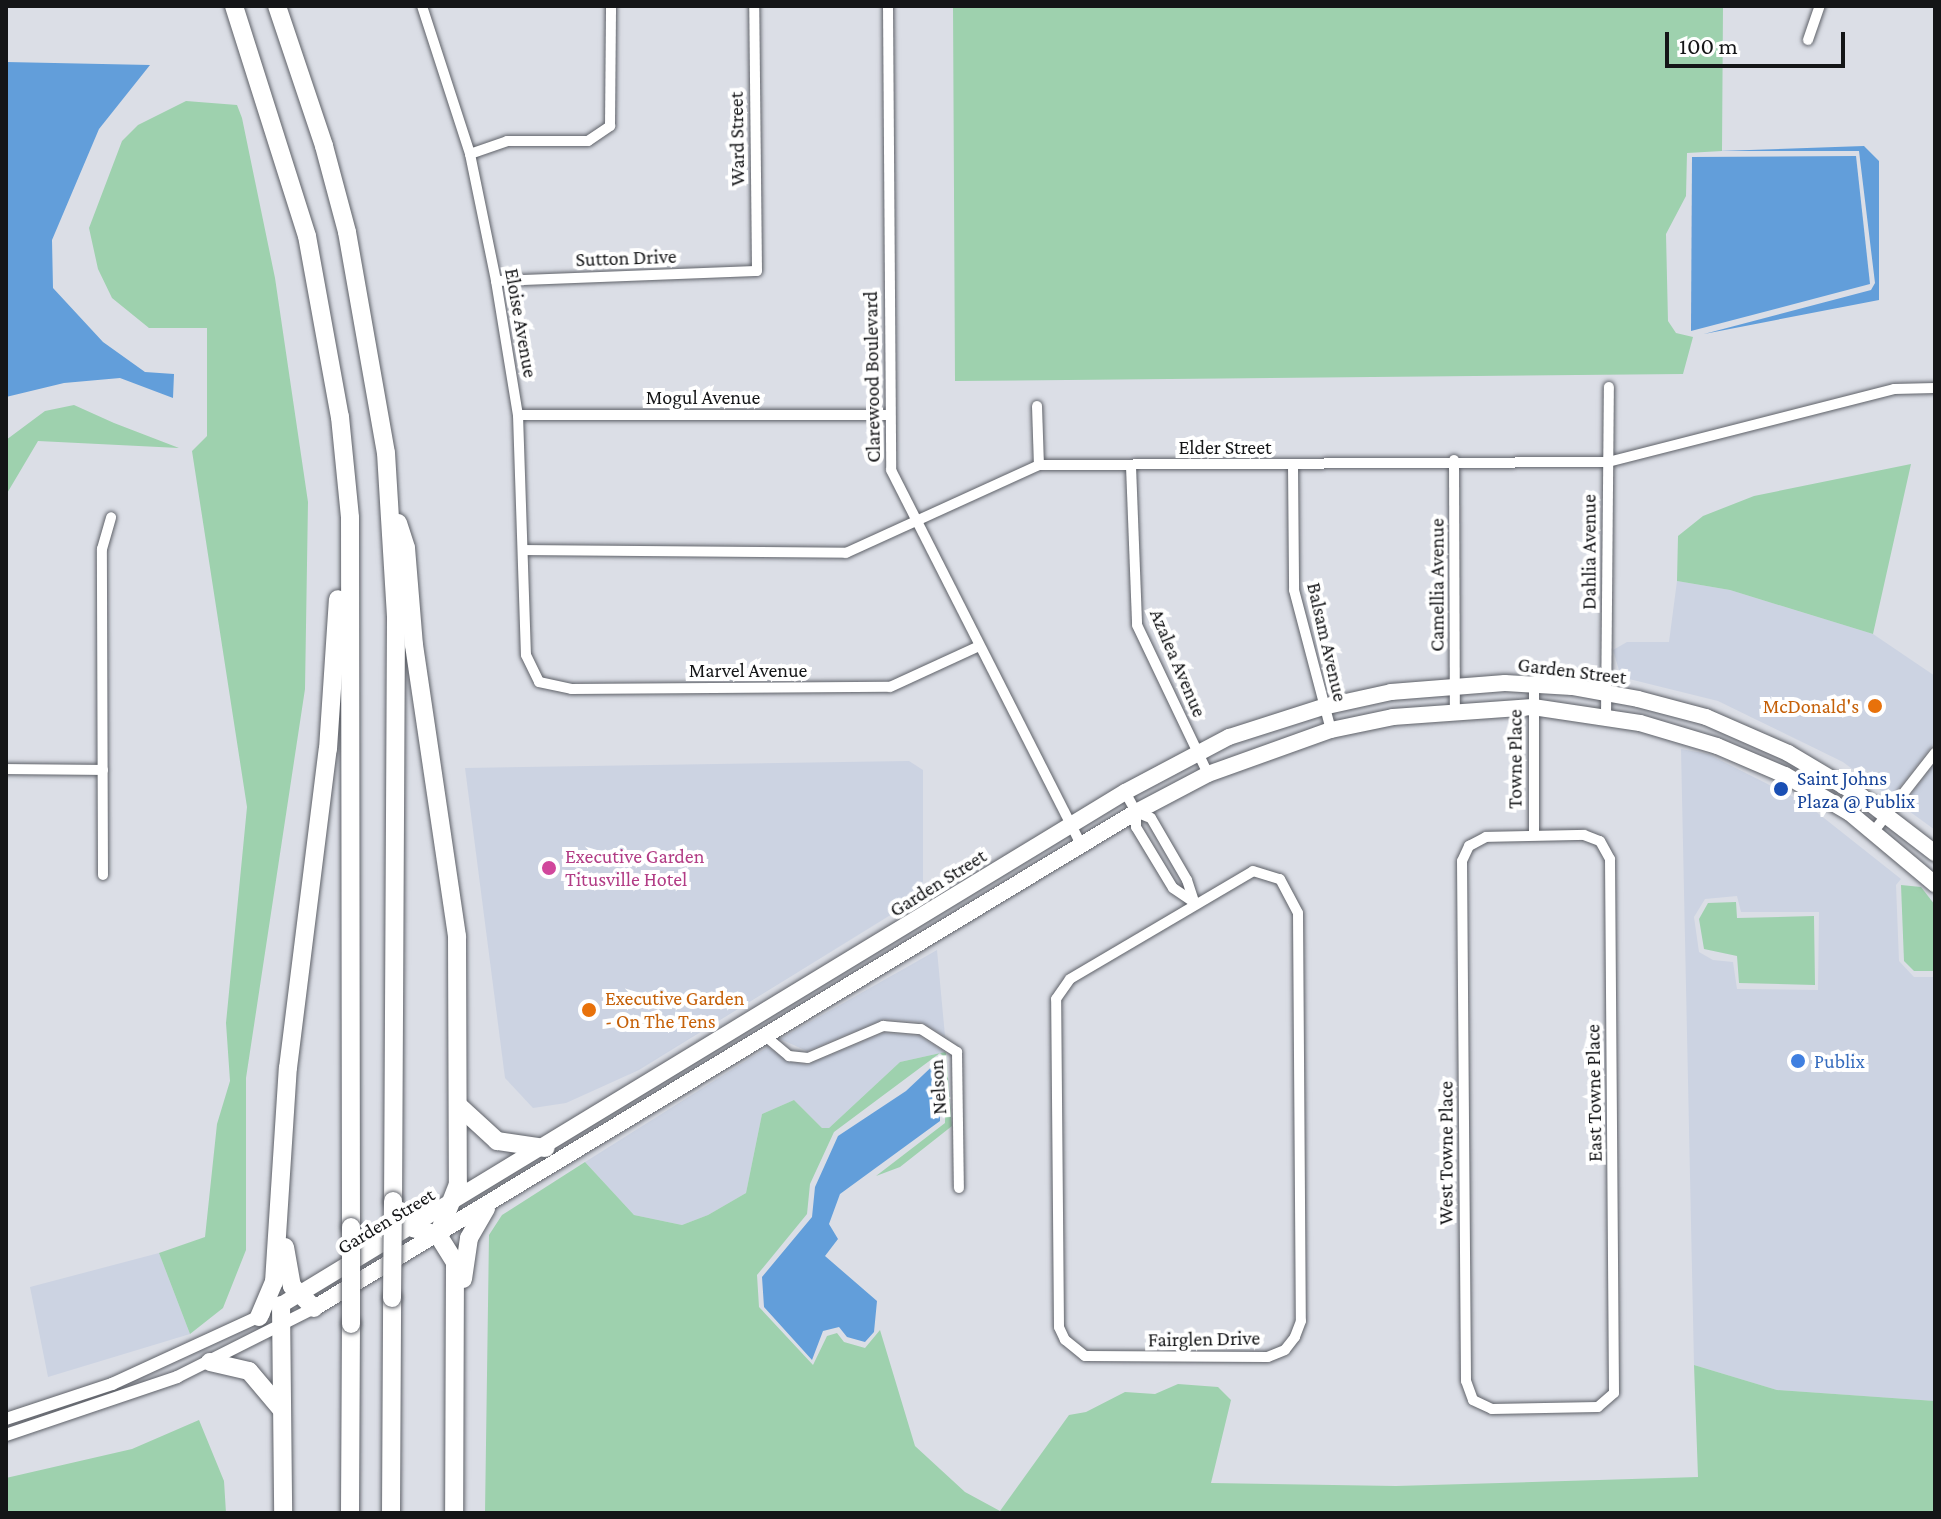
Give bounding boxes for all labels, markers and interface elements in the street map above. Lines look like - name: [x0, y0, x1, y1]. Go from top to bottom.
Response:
- scale bar: [1669, 16, 1849, 66]
- text: 100 m: [1679, 32, 1738, 59]
- street label: Ward Street: [724, 92, 750, 186]
- street label: Sutton Drive: [575, 244, 677, 272]
- street label: Eloise Avenue: [500, 266, 542, 380]
- street label: Clarewood Boulevard: [859, 291, 885, 463]
- street label: Mogul Avenue: [646, 385, 760, 409]
- street label: Elder Street: [1178, 435, 1272, 459]
- street label: Dahlia Avenue: [1577, 494, 1601, 610]
- street label: Camellia Avenue: [1425, 518, 1449, 652]
- street label: Balsam Avenue: [1302, 580, 1352, 704]
- street label: Azalea Avenue: [1144, 605, 1212, 721]
- street label: Garden Street: [1516, 652, 1628, 690]
- street label: Marvel Avenue: [689, 658, 807, 682]
- place label: McDonald's: [1763, 694, 1859, 718]
- marker: McDonald's: [1866, 697, 1884, 715]
- street label: Towne Place: [1503, 709, 1527, 809]
- place label: Saint Johns Plaza @ Publix: [1797, 766, 1915, 813]
- marker: Saint Johns Plaza @ Publix: [1772, 780, 1790, 798]
- place label: Executive Garden Titusville Hotel: [565, 844, 704, 891]
- street label: Garden Street: [885, 844, 991, 922]
- marker: Executive Garden Titusville Hotel: [540, 859, 558, 877]
- place label: Executive Garden - On The Tens: [605, 986, 744, 1033]
- marker: Executive Garden - On The Tens: [580, 1001, 598, 1019]
- street label: East Towne Place: [1581, 1024, 1607, 1162]
- place label: Publix: [1814, 1049, 1865, 1073]
- marker: Publix: [1789, 1052, 1807, 1070]
- street label: Nelson: [924, 1058, 952, 1116]
- street label: West Towne Place: [1434, 1081, 1458, 1225]
- street label: Garden Street: [333, 1183, 439, 1259]
- street label: Fairglen Drive: [1148, 1326, 1260, 1352]

